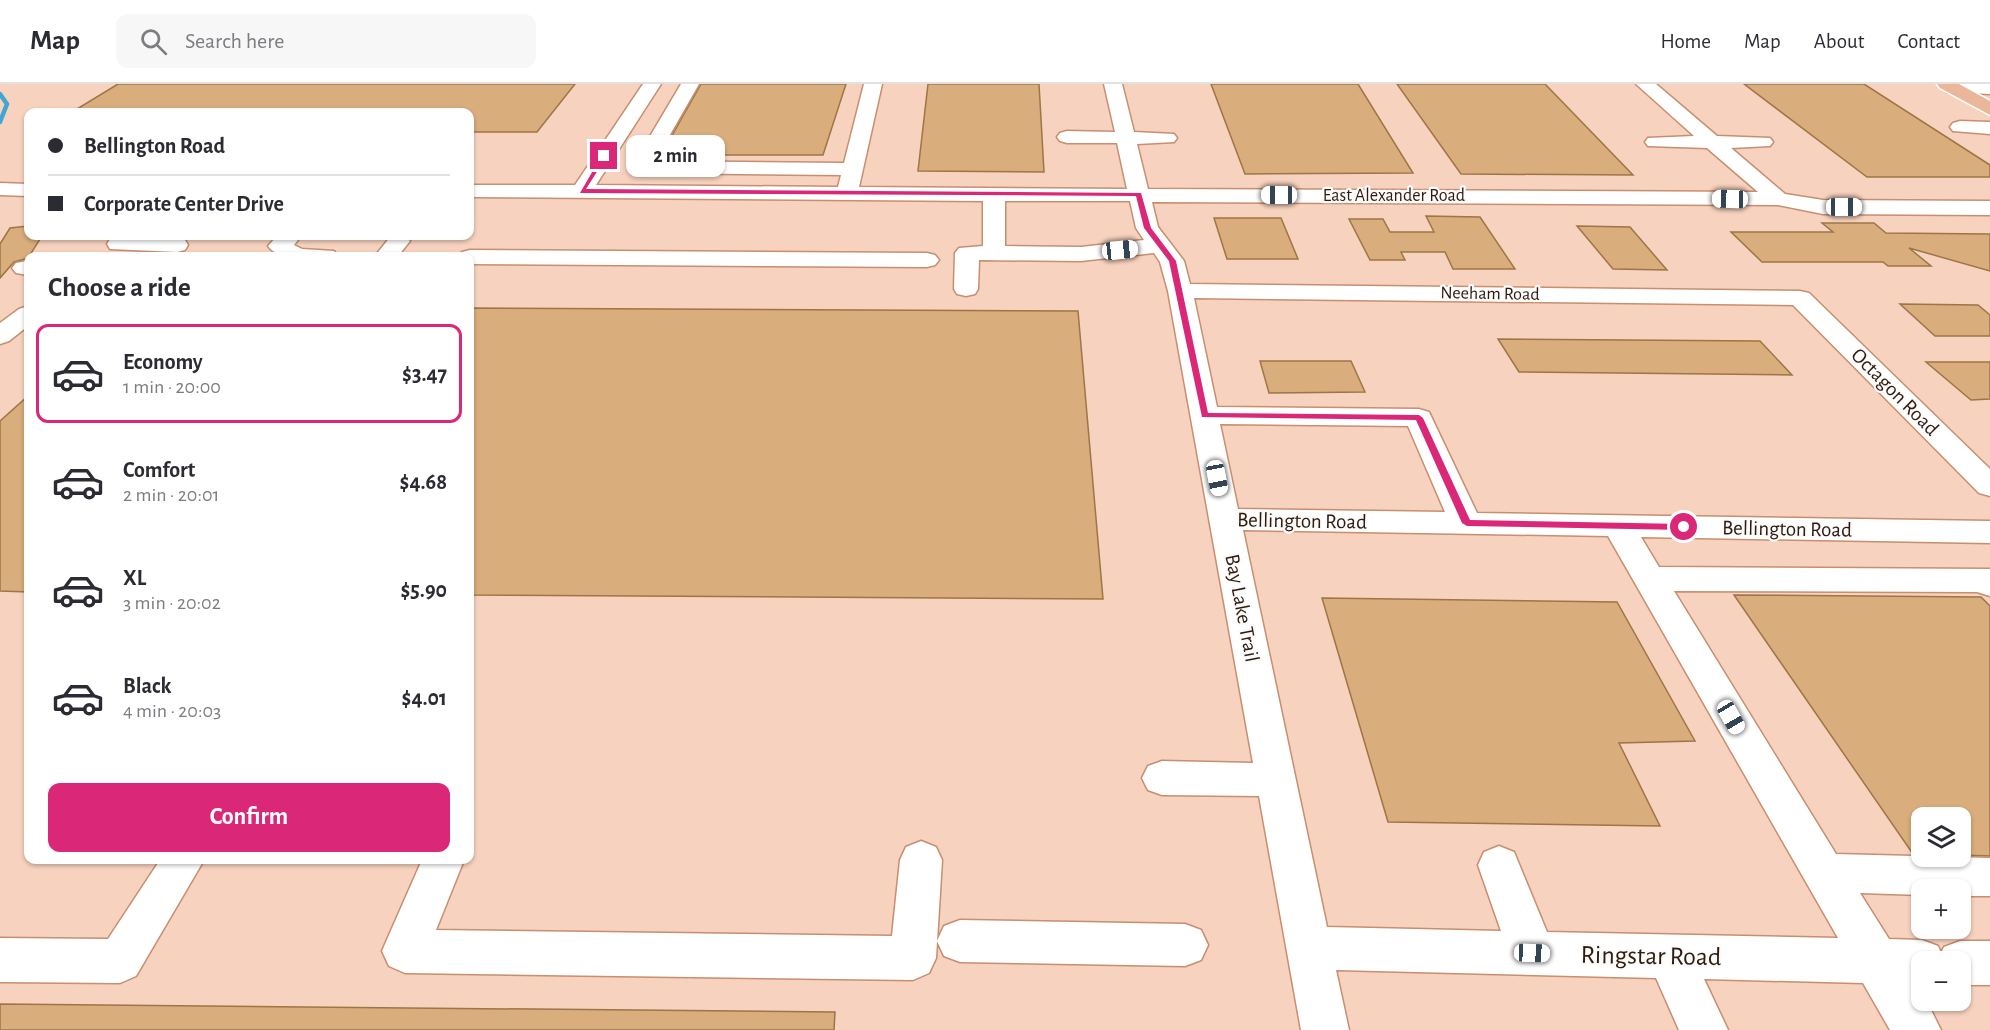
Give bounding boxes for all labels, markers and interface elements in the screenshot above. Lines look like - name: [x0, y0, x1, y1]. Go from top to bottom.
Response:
- search box: [116, 14, 536, 68]
- icon: search: [137, 25, 170, 58]
- text: Map: [30, 27, 80, 55]
- text: Search here: [185, 30, 284, 52]
- text: Home: [1660, 31, 1711, 52]
- text: Map: [1744, 31, 1781, 52]
- text: About: [1814, 31, 1864, 52]
- text: Contact: [1897, 31, 1960, 52]
- text: Bellington Road: [84, 135, 225, 157]
- callout: 2 min: [625, 135, 724, 177]
- route end: [590, 142, 617, 169]
- text: 2 min: [653, 146, 698, 166]
- car: [1261, 186, 1297, 204]
- street label: East Alexander Road: [1323, 187, 1465, 205]
- car: [1712, 190, 1748, 208]
- text: Corporate Center Drive: [84, 193, 284, 215]
- car: [1826, 198, 1862, 216]
- car: [1101, 239, 1139, 261]
- text: Choose a ride: [48, 274, 191, 301]
- street label: Neeham Road: [1440, 284, 1540, 304]
- street label: Octagon Road: [1847, 344, 1943, 440]
- icon: car: [51, 347, 105, 401]
- text: Economy: [123, 351, 203, 373]
- text: $3.47: [402, 363, 447, 385]
- text: 1 min · 20:00: [123, 377, 221, 397]
- icon: car: [51, 455, 105, 509]
- text: Comfort: [123, 459, 195, 481]
- car: [1205, 459, 1229, 497]
- text: $4.68: [400, 471, 447, 493]
- text: 2 min · 20:01: [123, 485, 219, 505]
- street label: Bellington Road: [1237, 509, 1367, 533]
- route start: [1670, 513, 1697, 540]
- street label: Bellington Road: [1722, 517, 1852, 541]
- street label: Bay Lake Trail: [1221, 552, 1263, 664]
- icon: car: [51, 563, 105, 617]
- text: XL: [123, 567, 146, 589]
- text: $5.90: [400, 579, 447, 601]
- text: 3 min · 20:02: [123, 593, 221, 613]
- icon: car: [51, 671, 105, 725]
- text: Black: [123, 675, 171, 697]
- text: $4.01: [402, 687, 447, 709]
- car: [1714, 697, 1748, 737]
- text: 4 min · 20:03: [123, 701, 221, 721]
- button: Confirm: [48, 783, 450, 852]
- map controls: [1911, 807, 1971, 1011]
- button: layers: [1911, 807, 1971, 867]
- button: +: [1911, 879, 1971, 939]
- street label: Ringstar Road: [1580, 942, 1722, 970]
- car: [1514, 943, 1550, 963]
- button: −: [1911, 951, 1971, 1011]

